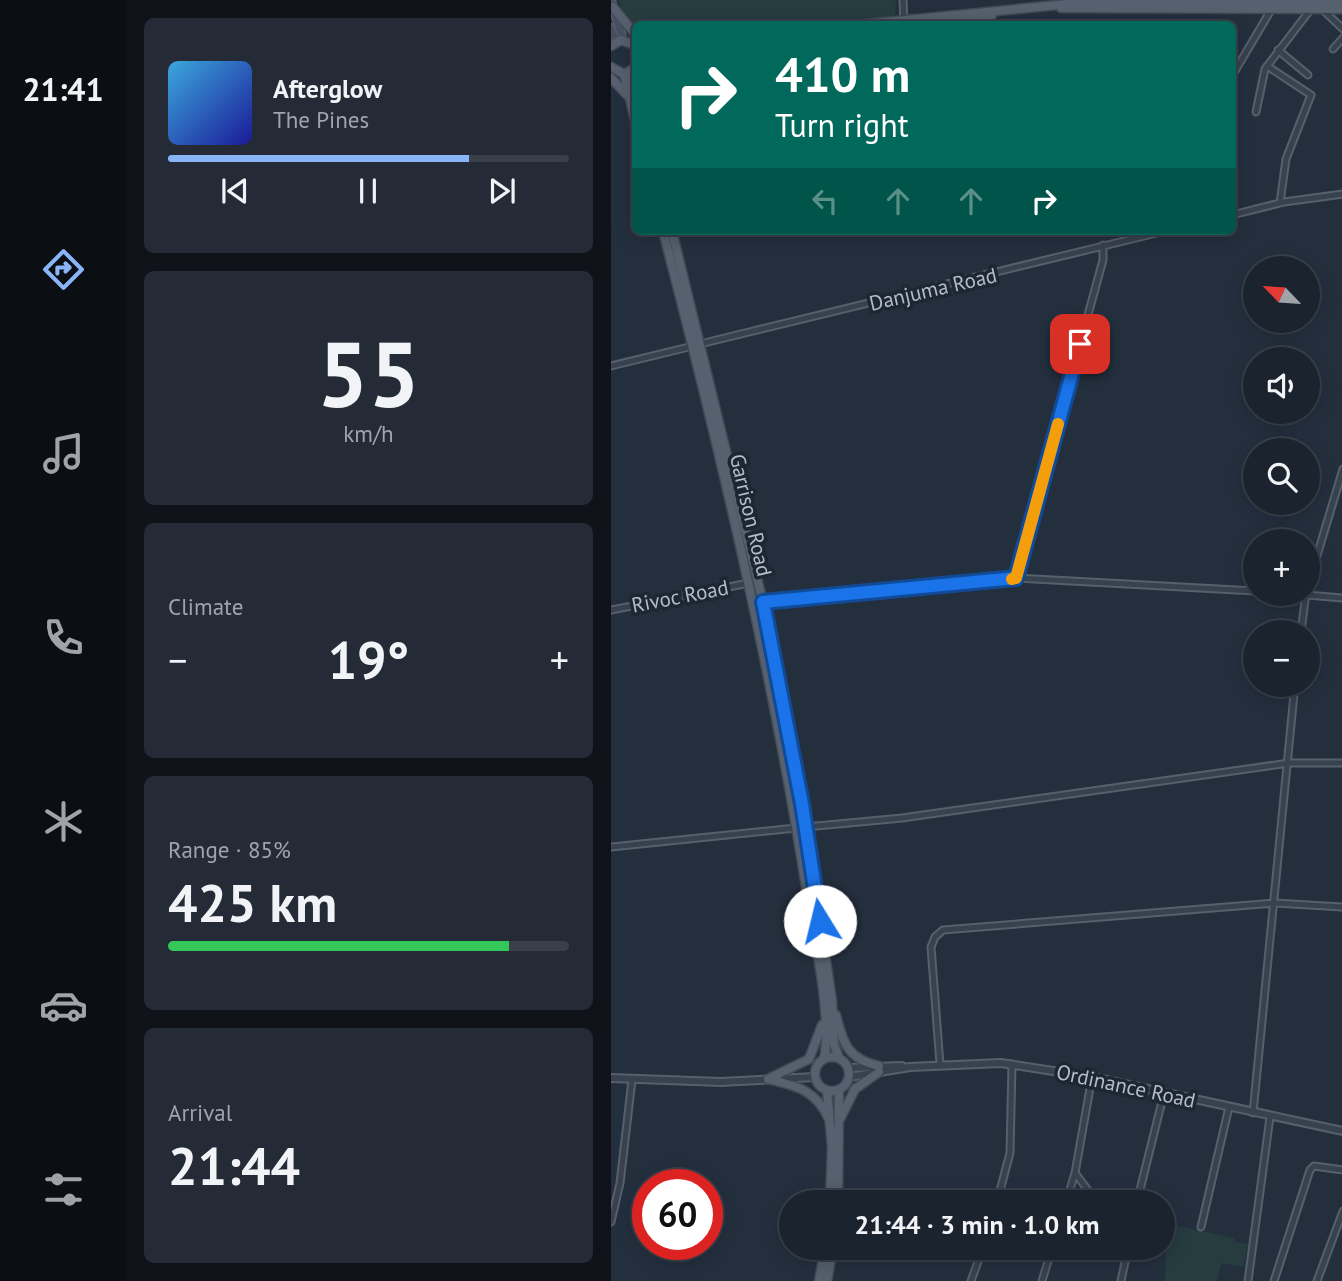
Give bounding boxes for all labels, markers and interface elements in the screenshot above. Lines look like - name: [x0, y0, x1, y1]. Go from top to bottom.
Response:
- text: 410 m: [775, 42, 910, 106]
- icon: right: [660, 49, 751, 140]
- text: 21:41: [22, 68, 104, 110]
- text: Afterglow: [273, 72, 382, 105]
- text: Turn right: [775, 104, 909, 146]
- text: The Pines: [273, 105, 369, 134]
- icon: previous: [216, 172, 254, 210]
- icon: pause: [349, 172, 387, 210]
- icon: next: [483, 172, 521, 210]
- icon: left: [806, 182, 844, 220]
- icon: ahead: [879, 182, 917, 220]
- icon: ahead: [952, 182, 990, 220]
- icon: right: [1025, 182, 1063, 220]
- icon: directions: [39, 245, 88, 294]
- north arrow: [1243, 256, 1320, 332]
- map controls: [1243, 256, 1320, 697]
- street label: Danjuma Road: [867, 261, 999, 317]
- text: 55: [317, 314, 420, 432]
- pin: [1050, 314, 1110, 374]
- icon: arrive: [1061, 325, 1099, 363]
- button: sound: [1243, 347, 1320, 424]
- text: km/h: [343, 419, 394, 448]
- icon: music: [39, 429, 88, 478]
- button: search: [1243, 438, 1320, 515]
- street label: Garrison Road: [724, 451, 778, 579]
- button: +: [1243, 529, 1320, 606]
- street label: Rivoc Road: [629, 573, 731, 619]
- text: Climate: [168, 592, 243, 621]
- icon: phone: [39, 613, 88, 662]
- button: −: [1243, 620, 1320, 697]
- text: 19°: [328, 626, 409, 693]
- text: −: [168, 635, 187, 684]
- text: +: [550, 635, 569, 684]
- icon: climate: [39, 797, 88, 846]
- text: Range · 85%: [168, 835, 291, 864]
- text: 425 km: [168, 869, 337, 936]
- position arrow: [783, 884, 857, 958]
- icon: car: [39, 981, 88, 1030]
- street label: Ordinance Road: [1054, 1058, 1198, 1114]
- text: Arrival: [168, 1098, 232, 1127]
- text: 21:44: [168, 1132, 300, 1199]
- icon: filters: [39, 1165, 88, 1214]
- speed limit sign: 60: [632, 1169, 723, 1260]
- text: 21:44 · 3 min · 1.0 km: [855, 1208, 1100, 1241]

